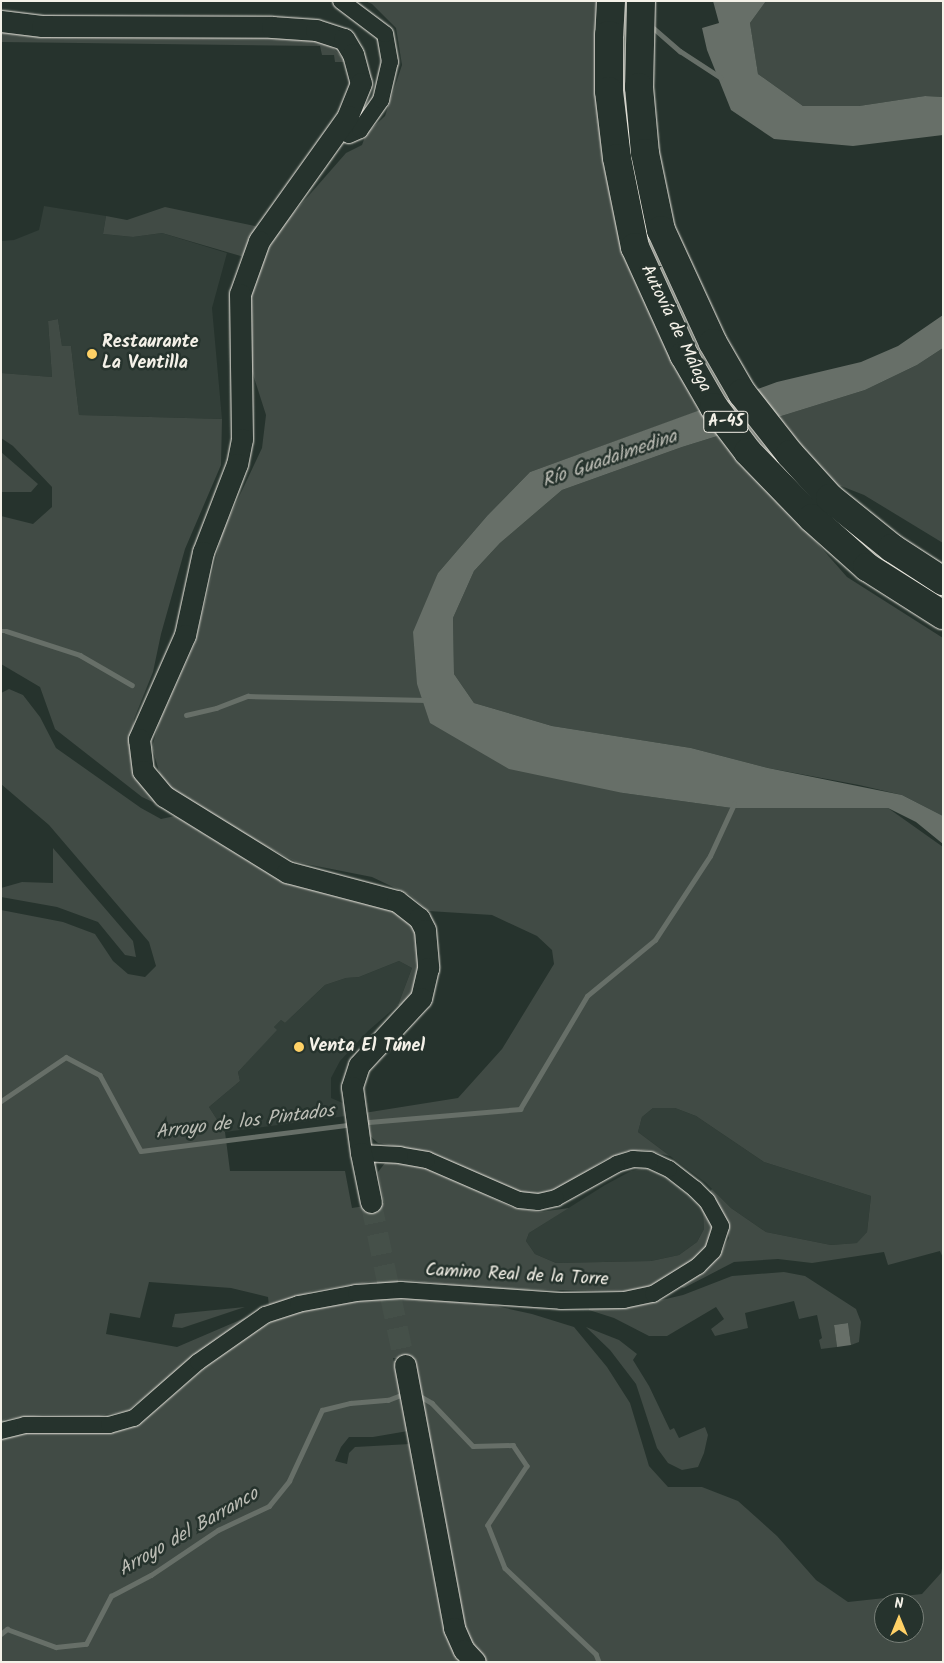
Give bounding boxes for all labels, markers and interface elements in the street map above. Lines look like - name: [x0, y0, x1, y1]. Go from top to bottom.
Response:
- street label: Autovía de Málaga: [635, 262, 715, 396]
- place label: Restaurante La Ventilla: [102, 333, 199, 376]
- marker: Restaurante La Ventilla: [86, 348, 98, 360]
- road number: A-45: [702, 408, 750, 436]
- water label: Río Guadalmedina: [540, 426, 680, 494]
- place label: Venta El Túnel: [309, 1036, 425, 1058]
- marker: Venta El Túnel: [293, 1041, 305, 1053]
- water label: Arroyo de los Pintados: [154, 1101, 336, 1145]
- street label: Camino Real de la Torre: [425, 1260, 609, 1292]
- water label: Arroyo del Barranco: [115, 1484, 263, 1582]
- north arrow: [874, 1593, 924, 1643]
- text: N: [895, 1593, 903, 1615]

